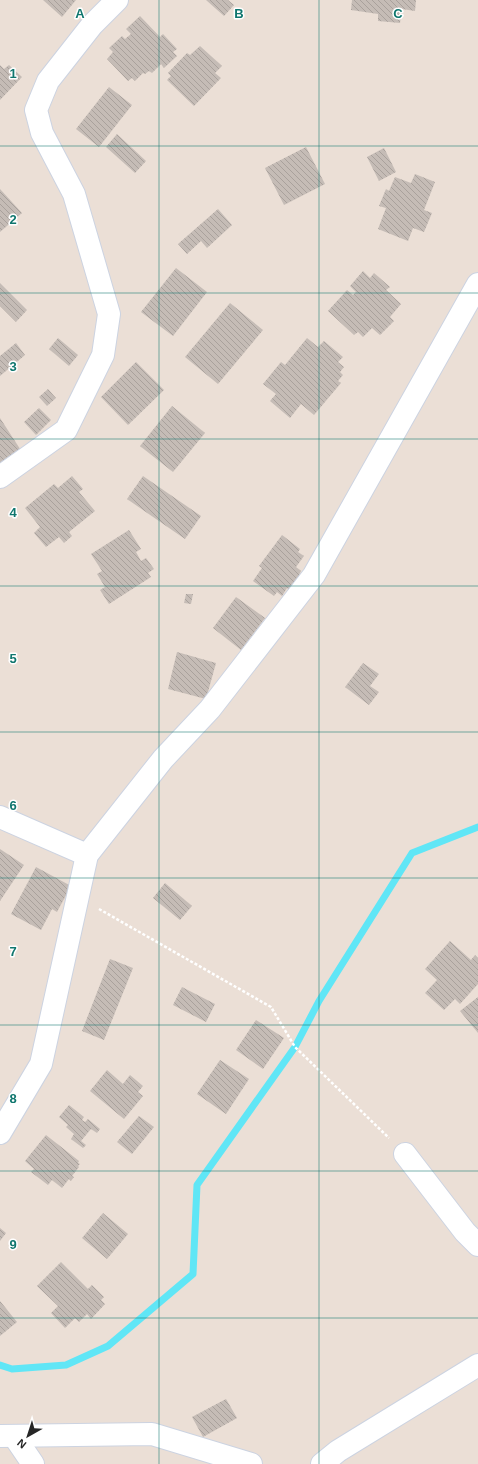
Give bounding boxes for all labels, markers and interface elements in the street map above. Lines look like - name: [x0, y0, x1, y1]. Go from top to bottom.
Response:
- text: A: [75, 6, 85, 21]
- text: B: [234, 6, 244, 21]
- text: C: [393, 6, 403, 21]
- text: 1: [9, 66, 17, 81]
- text: 2: [9, 212, 17, 227]
- text: 3: [9, 359, 17, 374]
- text: 4: [9, 505, 17, 520]
- text: 5: [9, 651, 17, 666]
- text: 6: [9, 798, 17, 813]
- text: 7: [9, 944, 17, 959]
- text: 8: [9, 1091, 17, 1106]
- text: 9: [9, 1237, 17, 1252]
- north arrow: [8, 1416, 48, 1456]
- text: N: [15, 1437, 29, 1451]

